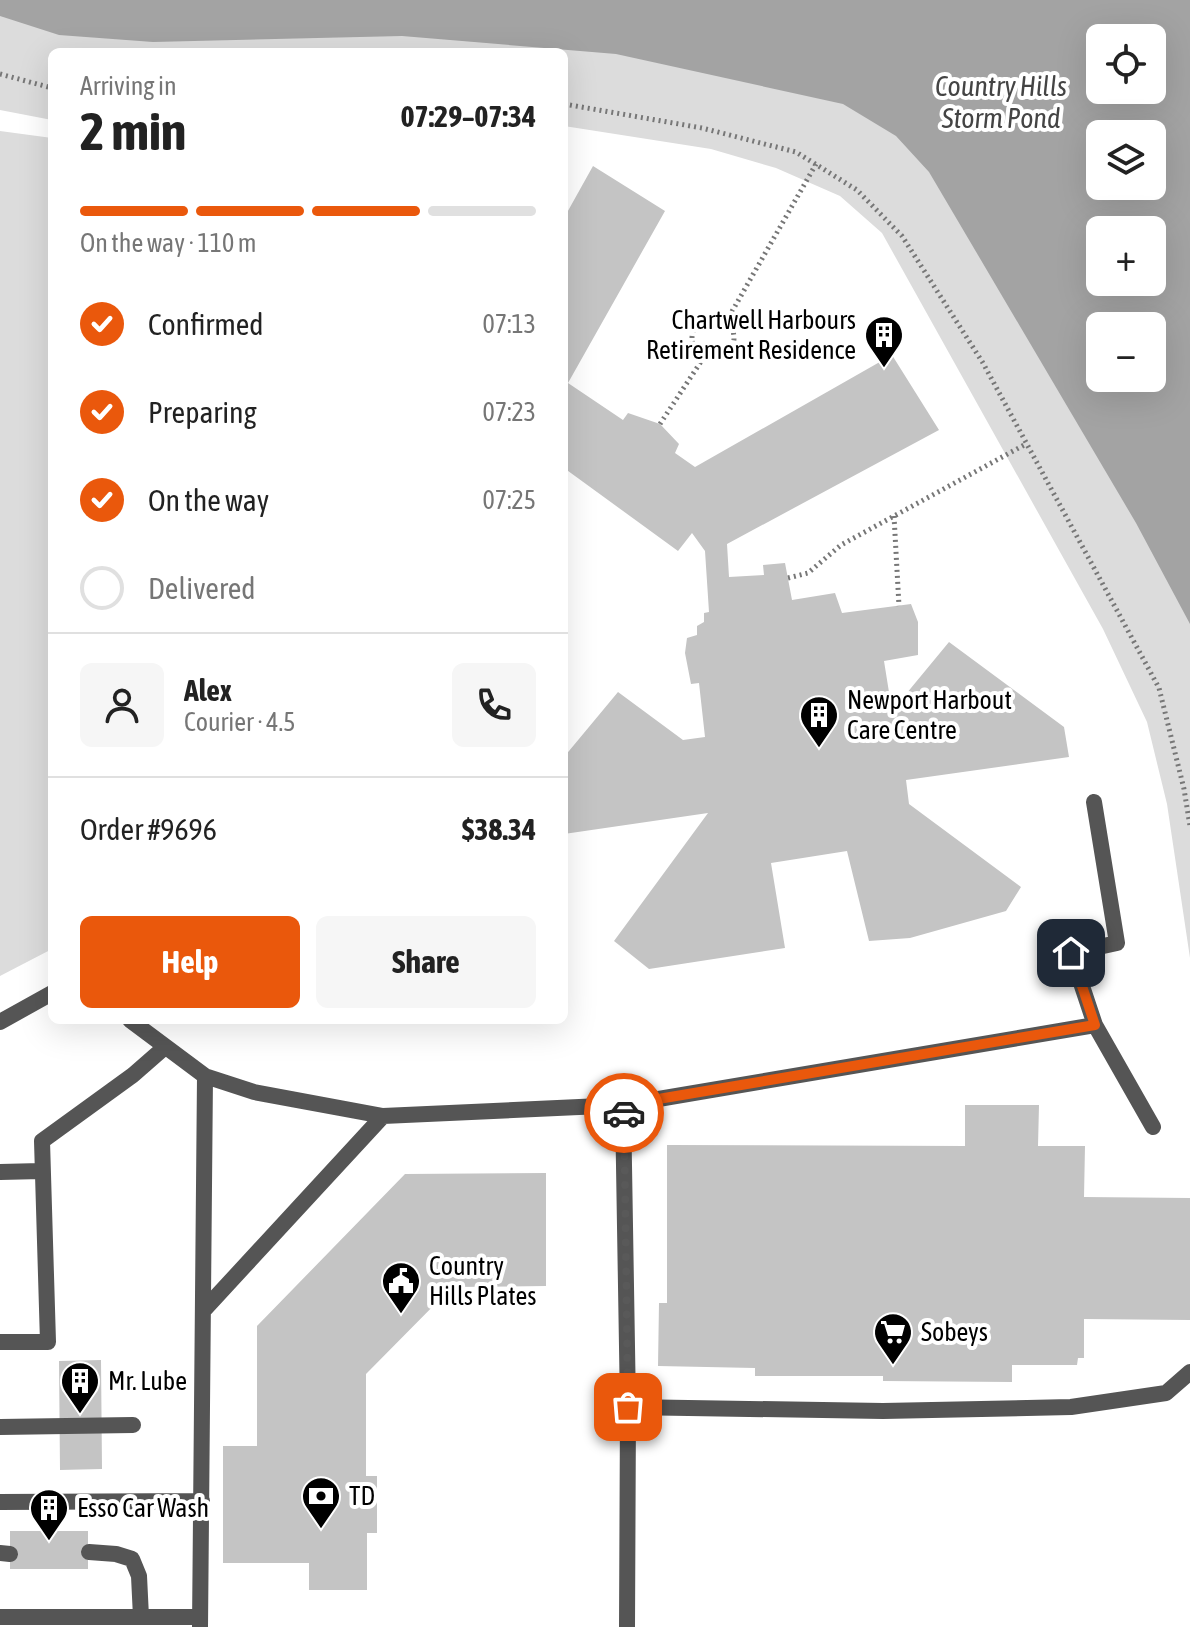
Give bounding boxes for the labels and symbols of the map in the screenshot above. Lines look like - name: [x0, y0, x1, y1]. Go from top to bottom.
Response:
- water label: Country Hills Storm Pond: [935, 70, 1067, 134]
- place label: Chartwell Harbours Retirement Residence: [646, 305, 856, 365]
- building icon: Chartwell Harbours Retirement Residence: [863, 314, 905, 369]
- place label: Newport Harbout Care Centre: [847, 685, 1012, 745]
- building icon: Newport Harbout Care Centre: [798, 694, 840, 749]
- pin: [1037, 919, 1105, 987]
- courier: [584, 1073, 664, 1153]
- place label: Country Hills Plates: [429, 1251, 537, 1311]
- public building icon: Country Hills Plates: [380, 1260, 422, 1315]
- supermarket icon: Sobeys: [872, 1311, 914, 1366]
- place label: Sobeys: [921, 1317, 988, 1347]
- building icon: Mr. Lube: [59, 1360, 101, 1415]
- place label: Mr. Lube: [108, 1366, 187, 1396]
- pin: [594, 1373, 662, 1441]
- bank icon: TD: [300, 1475, 342, 1530]
- place label: TD: [349, 1481, 375, 1511]
- building icon: Esso Car Wash: [28, 1487, 70, 1542]
- place label: Esso Car Wash: [77, 1493, 209, 1523]

